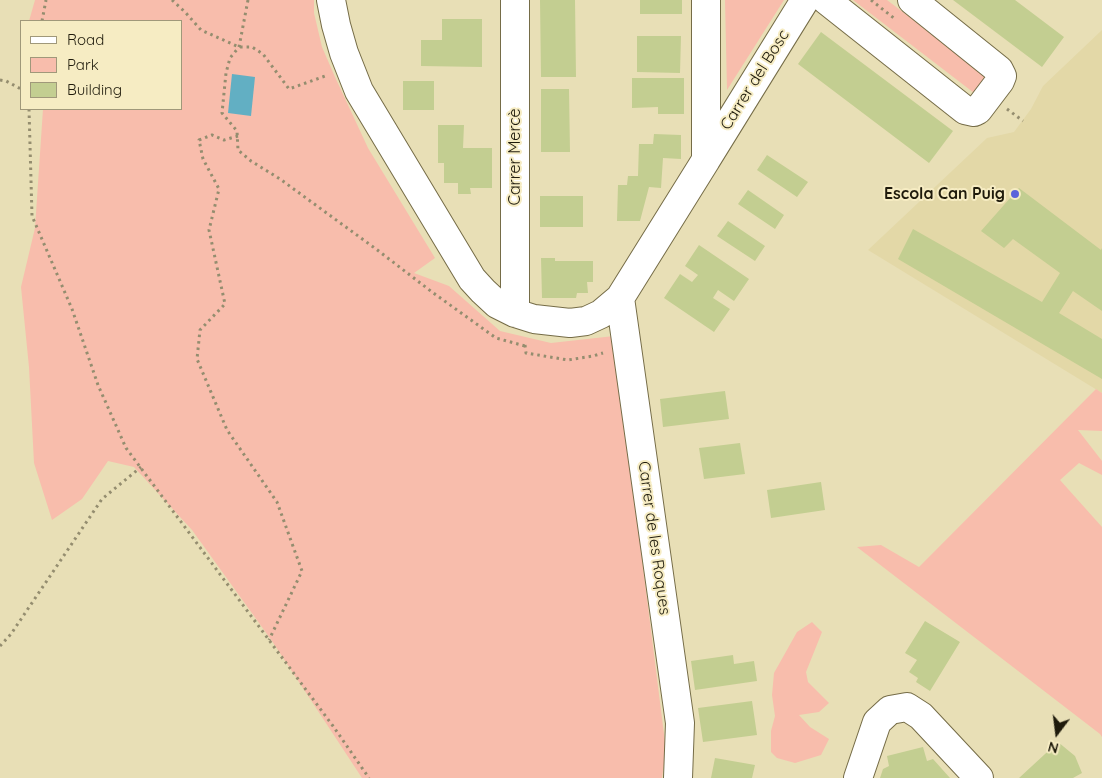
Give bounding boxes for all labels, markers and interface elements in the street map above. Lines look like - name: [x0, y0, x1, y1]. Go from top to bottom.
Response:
- legend: [20, 20, 182, 110]
- street label: Carrer del Bosc: [717, 26, 793, 134]
- text: Road: [67, 30, 104, 49]
- text: Park: [67, 55, 99, 74]
- text: Building: [67, 80, 122, 99]
- street label: Carrer Mercè: [505, 108, 525, 206]
- place label: Escola Can Puig: [884, 184, 1005, 204]
- marker: Escola Can Puig: [1009, 188, 1021, 200]
- street label: Carrer de les Roques: [634, 460, 674, 616]
- north arrow: [1032, 708, 1082, 758]
- text: N: [1046, 737, 1060, 758]

